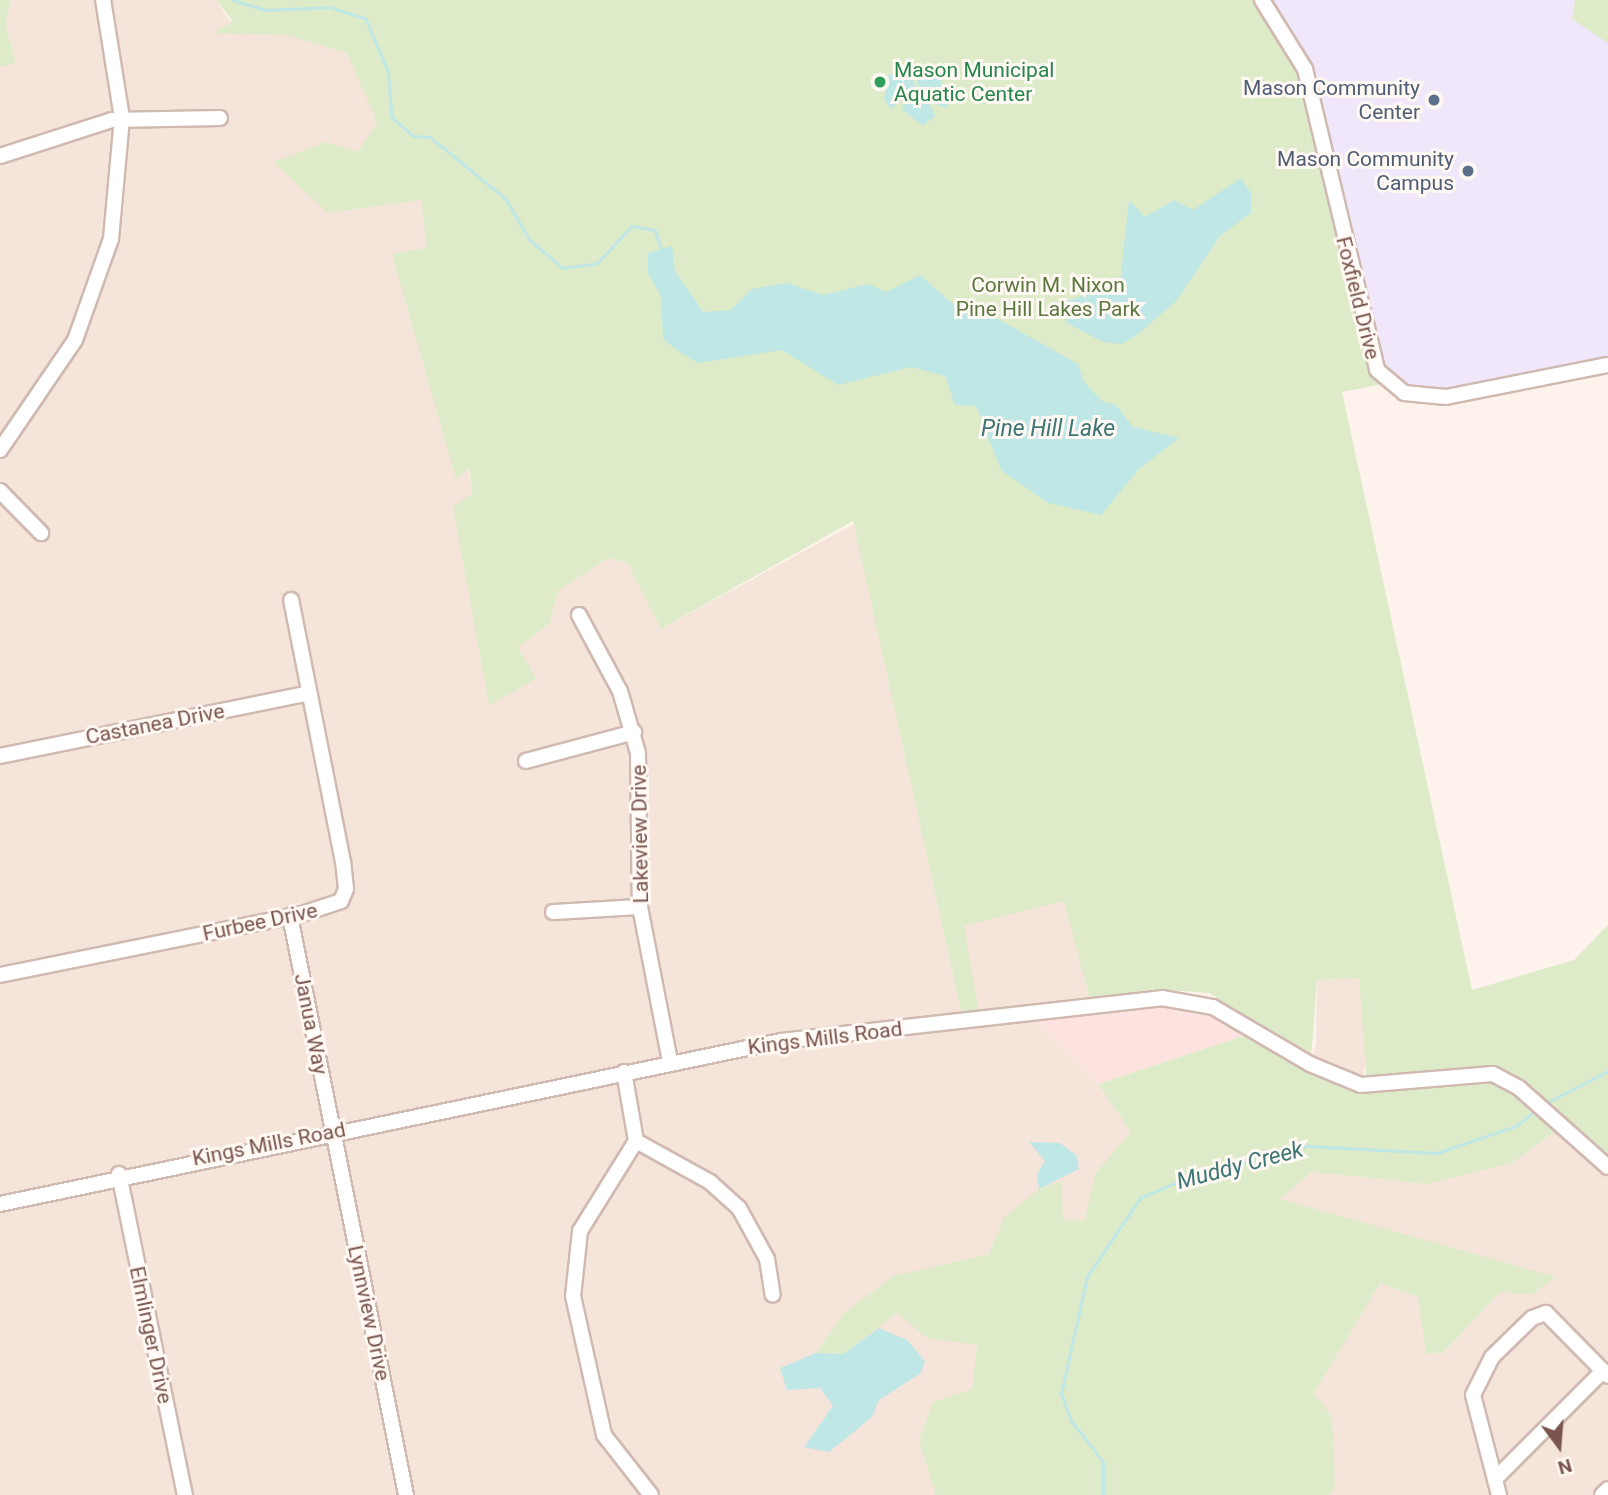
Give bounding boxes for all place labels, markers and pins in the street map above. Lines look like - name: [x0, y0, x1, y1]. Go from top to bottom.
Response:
- place label: Mason Municipal Aquatic Center: [894, 57, 1054, 107]
- marker: Mason Municipal Aquatic Center: [872, 74, 888, 90]
- place label: Mason Community Center: [1243, 75, 1420, 125]
- marker: Mason Community Center: [1426, 92, 1442, 108]
- place label: Mason Community Campus: [1277, 146, 1454, 196]
- marker: Mason Community Campus: [1460, 163, 1476, 179]

